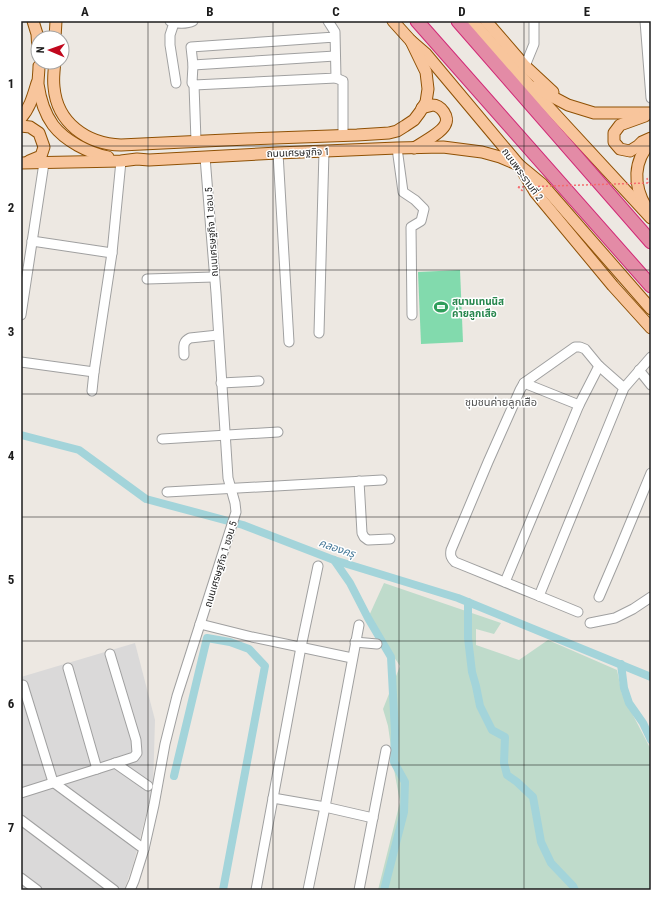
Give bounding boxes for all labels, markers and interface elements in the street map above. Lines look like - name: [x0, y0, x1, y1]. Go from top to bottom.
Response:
- text: A: [81, 4, 89, 19]
- text: B: [206, 4, 214, 19]
- text: C: [332, 4, 340, 19]
- text: D: [458, 4, 466, 19]
- text: E: [584, 4, 591, 19]
- north arrow: [30, 30, 70, 70]
- text: N: [34, 46, 47, 53]
- text: 1: [8, 76, 14, 91]
- street label: ถนนพระรามที่ 2: [500, 145, 547, 203]
- street label: ถนนเศรษฐกิจ 1: [266, 146, 330, 159]
- street label: ถนนเศรษฐกิจ 1 ซอน 5: [203, 187, 220, 277]
- text: 2: [8, 200, 15, 215]
- place label: สนามเทนนิส ค่ายลูกเสือ: [452, 296, 504, 320]
- sports icon: สนามเทนนิส ค่ายลูกเสือ: [433, 299, 449, 315]
- text: 3: [8, 324, 14, 339]
- district label: ชุมชนค่ายลูกเสือ: [465, 396, 537, 409]
- text: 4: [8, 448, 15, 463]
- street label: ถนนเศรษฐกิจ 1 ซอน 5: [202, 520, 239, 609]
- water label: คลองครุ: [317, 536, 358, 561]
- text: 5: [8, 572, 15, 587]
- text: 6: [8, 696, 15, 711]
- text: 7: [8, 820, 15, 835]

